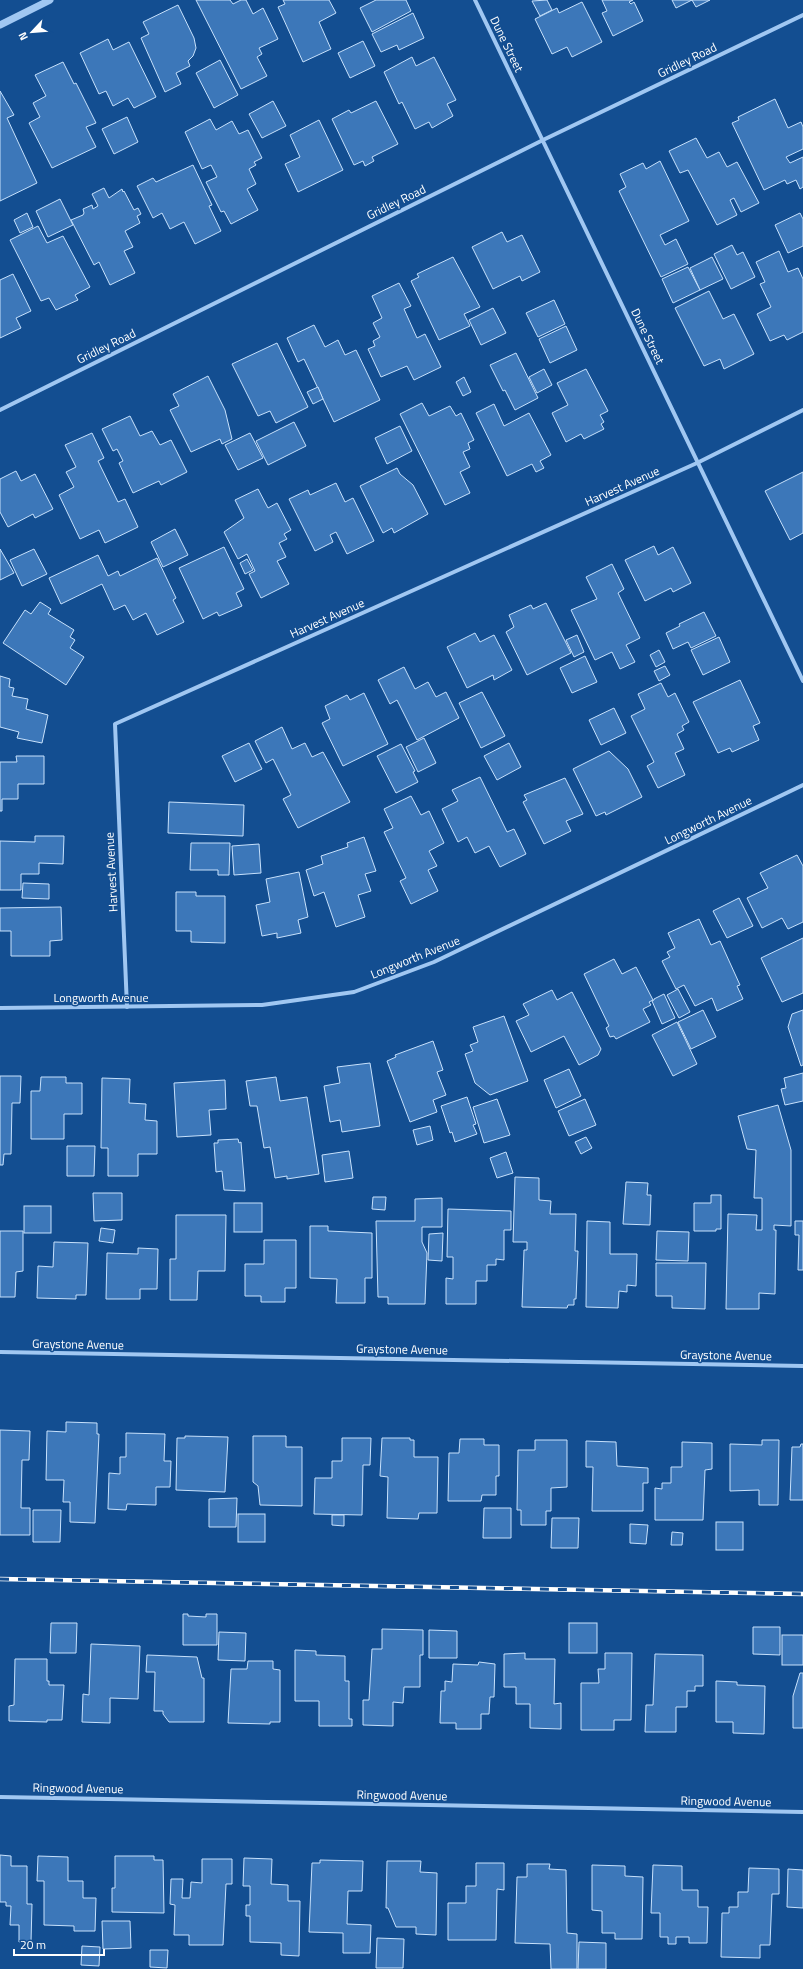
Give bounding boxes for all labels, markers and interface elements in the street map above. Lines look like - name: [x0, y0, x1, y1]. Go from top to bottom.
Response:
- north arrow: [12, 12, 52, 52]
- street label: Dune Street: [485, 13, 529, 76]
- text: N: [14, 29, 32, 43]
- street label: Gridley Road: [654, 38, 720, 82]
- street label: Gridley Road: [363, 180, 429, 224]
- street label: Dune Street: [626, 305, 670, 368]
- street label: Gridley Road: [73, 324, 139, 368]
- street label: Harvest Avenue: [582, 461, 662, 511]
- street label: Harvest Avenue: [287, 593, 367, 643]
- street label: Longworth Avenue: [661, 791, 755, 849]
- street label: Harvest Avenue: [99, 832, 123, 912]
- street label: Longworth Avenue: [367, 930, 463, 984]
- street label: Longworth Avenue: [53, 988, 149, 1007]
- street label: Graystone Avenue: [32, 1334, 124, 1354]
- street label: Graystone Avenue: [356, 1339, 448, 1359]
- street label: Graystone Avenue: [680, 1345, 772, 1365]
- street label: Ringwood Avenue: [32, 1778, 124, 1798]
- street label: Ringwood Avenue: [356, 1785, 448, 1805]
- street label: Ringwood Avenue: [680, 1791, 772, 1811]
- scale bar: [14, 1931, 104, 1957]
- text: 20 m: [20, 1935, 46, 1954]

